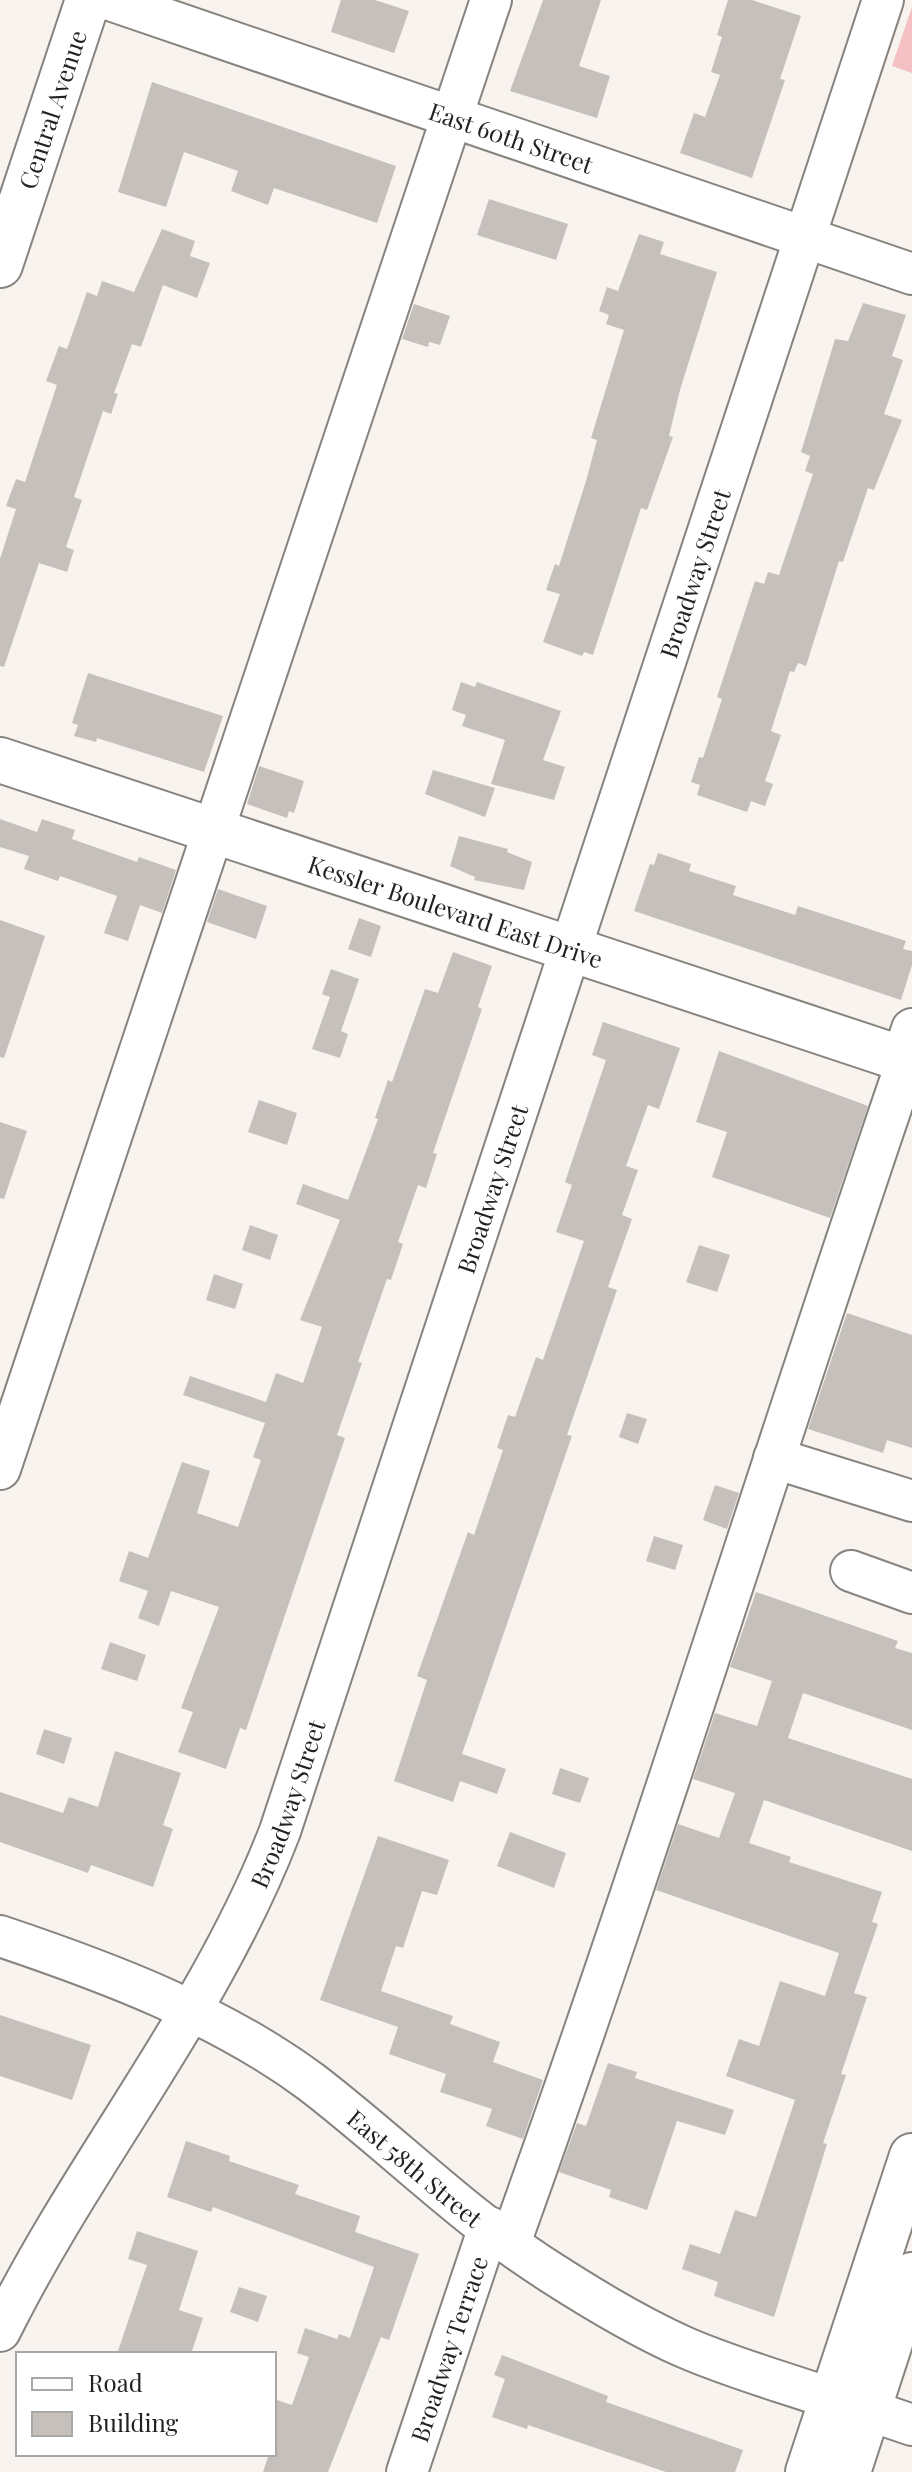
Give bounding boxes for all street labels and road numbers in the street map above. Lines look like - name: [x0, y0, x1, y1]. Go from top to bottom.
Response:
- street label: Central Avenue: [10, 26, 93, 193]
- street label: East 60th Street: [425, 94, 598, 180]
- street label: Broadway Street: [651, 484, 737, 662]
- street label: Kessler Boulevard East Drive: [304, 847, 607, 975]
- street label: Broadway Street: [449, 1100, 534, 1277]
- street label: Broadway Street: [242, 1715, 332, 1893]
- street label: East 58th Street: [341, 2102, 490, 2234]
- street label: Broadway Terrace: [402, 2251, 494, 2446]

